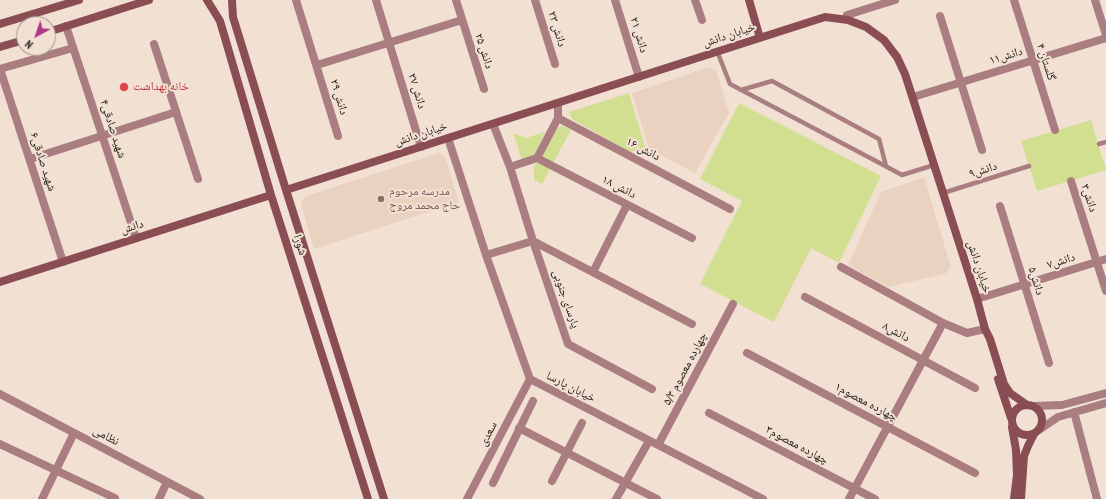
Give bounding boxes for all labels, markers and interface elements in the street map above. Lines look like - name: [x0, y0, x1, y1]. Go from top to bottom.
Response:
- street label: دانش ۲۳: [545, 9, 569, 49]
- street label: دانش ۲۱: [627, 15, 651, 55]
- north arrow: [16, 16, 56, 56]
- street label: خیابان دانش: [701, 20, 757, 50]
- street label: دانش ۲۵: [471, 31, 497, 71]
- text: N: [22, 37, 36, 52]
- street label: گلستان ۴: [1033, 42, 1059, 82]
- street label: دانش۱۱: [988, 44, 1024, 68]
- street label: دانش ۲۷: [405, 71, 429, 111]
- street label: دانش ۲۹: [327, 77, 351, 117]
- place label: خانه بهداشت: [133, 80, 189, 94]
- marker: خانه بهداشت: [118, 81, 130, 93]
- street label: شهید صادقی۴: [97, 98, 129, 160]
- street label: خیابان دانش: [393, 119, 449, 149]
- street label: شهید صادقی۶: [27, 131, 59, 193]
- street label: دانش ۱۶: [623, 134, 663, 164]
- street label: دانش۹: [967, 159, 999, 181]
- street label: دانش ۱۸: [599, 172, 639, 202]
- street label: دانش۳: [1078, 182, 1100, 214]
- place label: مدرسه مرحوم حاج محمد مروج: [389, 185, 460, 213]
- marker: مدرسه مرحوم حاج محمد مروج: [376, 194, 386, 204]
- street label: دانش: [119, 217, 145, 237]
- street label: شورا: [290, 233, 310, 257]
- street label: خیابان دانش: [964, 239, 994, 295]
- street label: دانش۷: [1045, 250, 1077, 272]
- street label: دانش۵: [1025, 265, 1047, 297]
- street label: پارسای جنوبی: [549, 268, 583, 330]
- street label: دانش۸: [880, 319, 912, 345]
- street label: چهارده معصوم ۵/۳: [660, 330, 710, 408]
- street label: خیابان پارسا: [544, 368, 598, 406]
- street label: چهارده معصوم۱: [832, 379, 900, 425]
- street label: سعدی: [476, 419, 500, 449]
- street label: چهارده معصوم۳: [763, 422, 831, 468]
- street label: نظامی: [90, 423, 122, 449]

